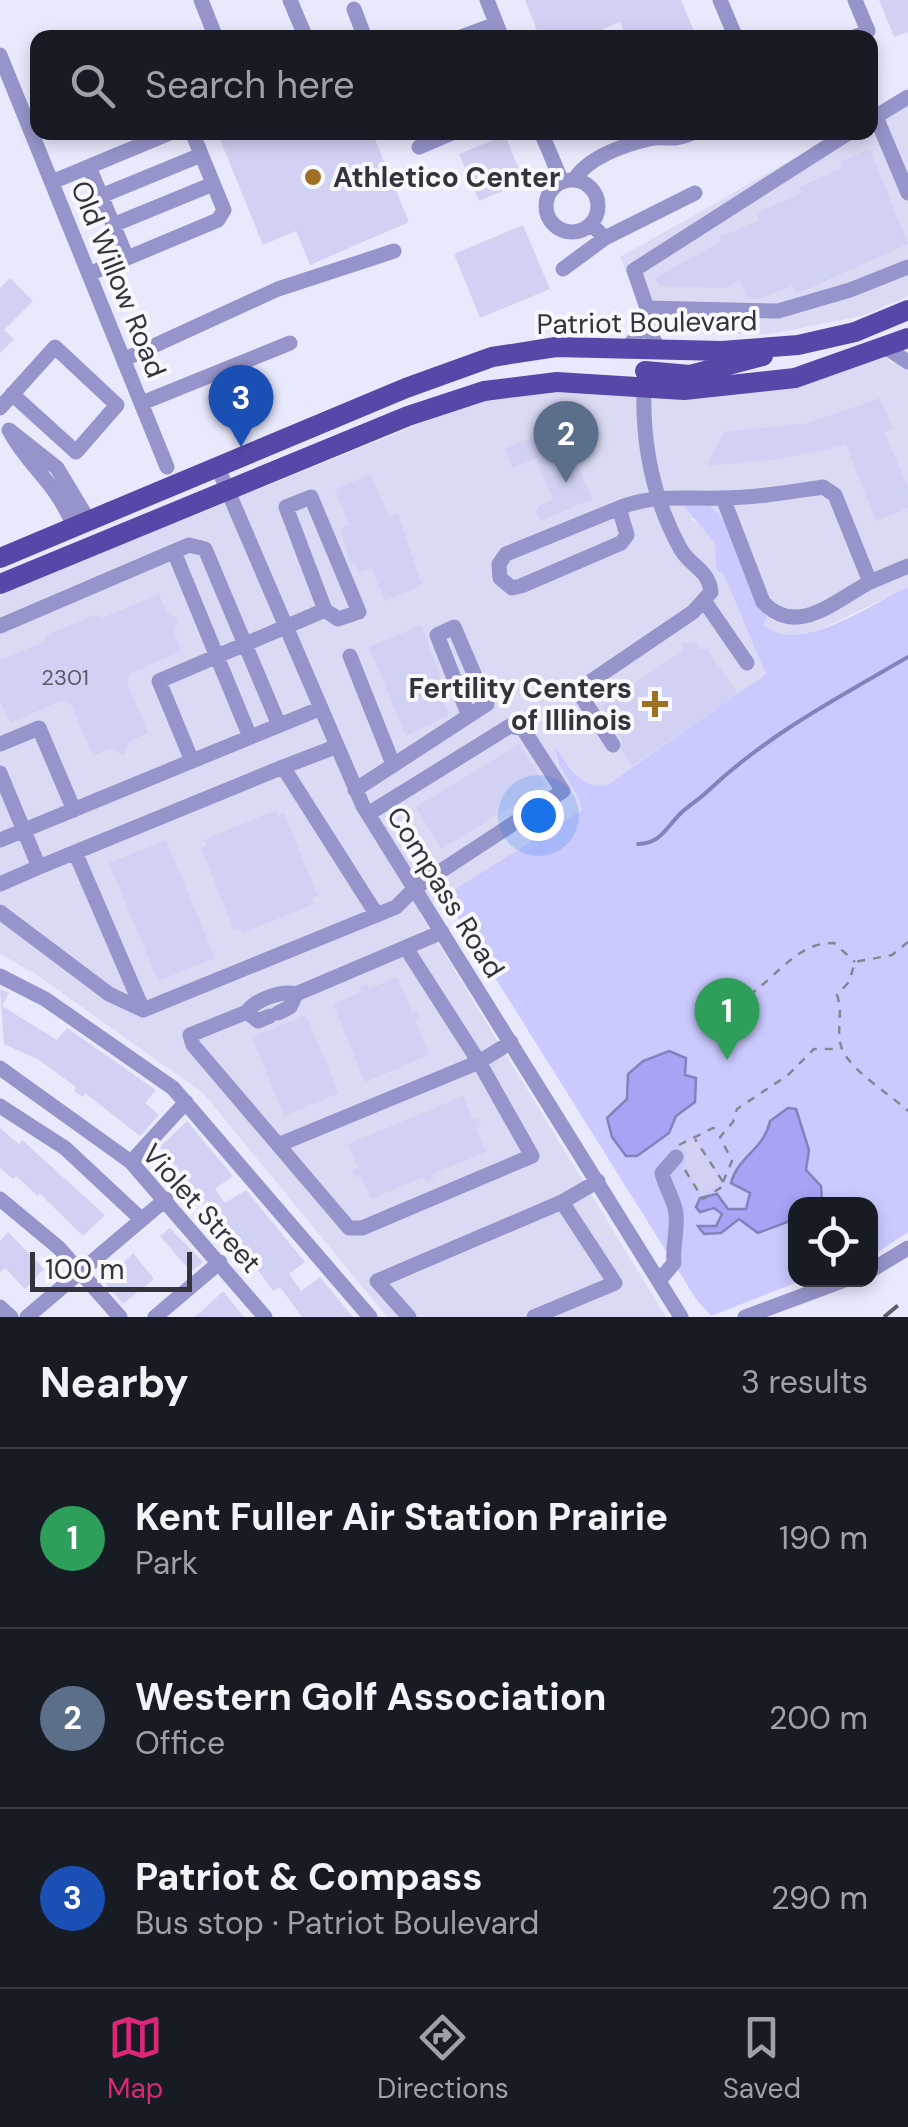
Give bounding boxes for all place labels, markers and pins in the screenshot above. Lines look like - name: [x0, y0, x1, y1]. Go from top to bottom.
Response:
- place label: Athletico Center: [333, 159, 560, 196]
- marker: Athletico Center: [302, 166, 324, 188]
- pin: 3: [208, 364, 274, 447]
- pin: 2: [534, 400, 598, 483]
- place label: Fertility Centers of Illinois: [409, 670, 632, 739]
- marker: Fertility Centers of Illinois: [642, 691, 668, 717]
- pin: 1: [694, 978, 760, 1060]

